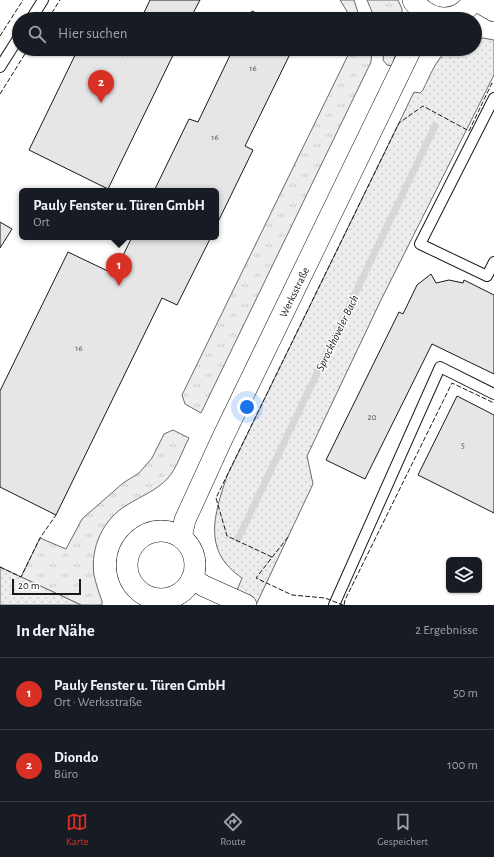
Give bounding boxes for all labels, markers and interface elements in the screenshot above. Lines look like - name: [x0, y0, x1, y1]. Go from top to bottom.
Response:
- search box: [12, 12, 482, 56]
- icon: search: [26, 23, 48, 45]
- text: Hier suchen: [58, 26, 128, 41]
- house number: 16: [249, 64, 257, 73]
- pin: 2: [88, 70, 114, 103]
- house number: 16: [211, 133, 219, 142]
- popup: [19, 188, 219, 240]
- text: Pauly Fenster u. Türen GmbH: [33, 198, 205, 213]
- text: Ort: [33, 216, 50, 229]
- pin: 1: [106, 253, 132, 286]
- street label: Werksstraße: [278, 265, 311, 319]
- water label: Sprockhöveler Bach: [313, 293, 361, 373]
- house number: 16: [75, 344, 83, 353]
- your location: [237, 397, 257, 417]
- house number: 20: [368, 413, 377, 422]
- house number: 5: [461, 441, 465, 450]
- map controls: [446, 557, 482, 593]
- button: layers: [446, 557, 482, 593]
- scale bar: [12, 577, 81, 596]
- text: 20 m: [18, 580, 39, 591]
- text: In der Nähe: [16, 622, 95, 639]
- text: 2 Ergebnisse: [415, 624, 478, 637]
- text: Pauly Fenster u. Türen GmbH: [54, 678, 226, 693]
- text: 1: [27, 687, 31, 700]
- text: 50 m: [453, 687, 478, 700]
- text: Ort · Werksstraße: [54, 696, 142, 709]
- text: Diondo: [54, 750, 98, 765]
- text: 2: [26, 759, 32, 772]
- text: 100 m: [447, 759, 478, 772]
- text: Büro: [54, 768, 78, 781]
- tab: Karte: [66, 811, 89, 848]
- tab: Route: [220, 811, 246, 848]
- tab: Gespeichert: [377, 811, 428, 848]

